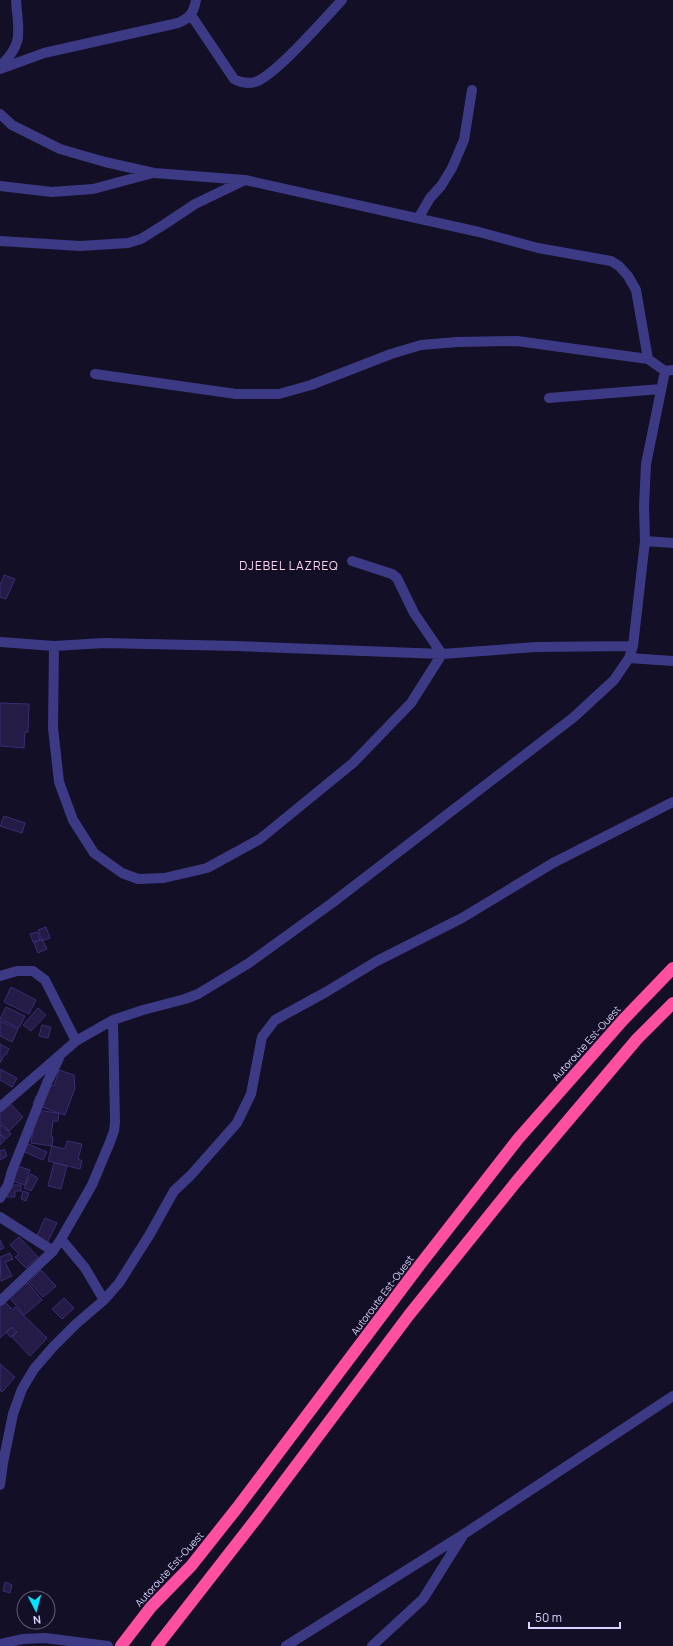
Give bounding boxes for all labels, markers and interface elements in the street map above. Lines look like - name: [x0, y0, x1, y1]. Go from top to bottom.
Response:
- district label: DJEBEL LAZREQ: [239, 557, 339, 574]
- street label: Autoroute Est-Ouest: [549, 1002, 623, 1084]
- street label: Autoroute Est-Ouest: [347, 1252, 417, 1338]
- street label: Autoroute Est-Ouest: [132, 1528, 206, 1610]
- north arrow: [16, 1590, 56, 1630]
- scale bar: [529, 1604, 620, 1630]
- text: 50 m: [535, 1609, 562, 1626]
- text: N: [32, 1613, 42, 1628]

